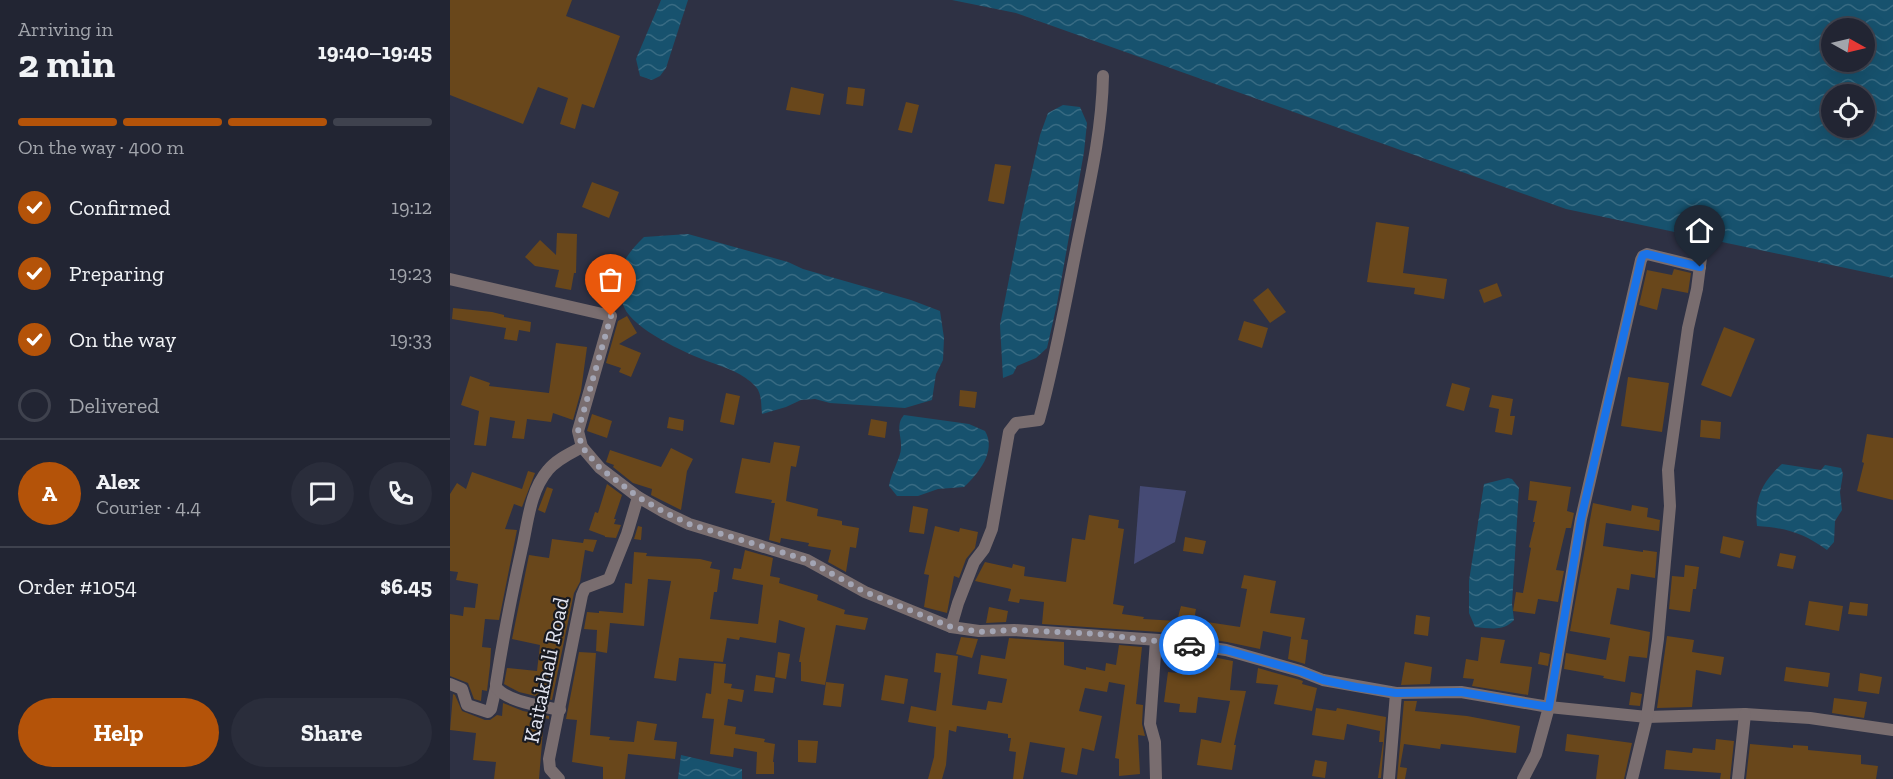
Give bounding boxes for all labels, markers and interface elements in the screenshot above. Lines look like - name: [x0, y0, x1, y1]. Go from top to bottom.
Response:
- text: Arriving in: [18, 17, 113, 41]
- north arrow: [1821, 18, 1875, 72]
- map controls: [1821, 18, 1875, 138]
- text: 19:40–19:45: [318, 38, 432, 65]
- text: 2 min: [18, 40, 115, 87]
- button: locate: [1821, 84, 1875, 138]
- text: On the way · 400 m: [18, 135, 184, 159]
- icon: check: [18, 191, 51, 224]
- text: Confirmed: [69, 194, 170, 221]
- text: 19:12: [391, 195, 432, 219]
- pin: [1674, 205, 1725, 267]
- icon: home: [1683, 214, 1716, 247]
- pin: [585, 254, 636, 316]
- icon: check: [18, 257, 51, 290]
- text: Preparing: [69, 260, 164, 287]
- text: 19:23: [389, 261, 432, 285]
- icon: bag: [594, 263, 627, 296]
- icon: check: [18, 323, 51, 356]
- text: On the way: [69, 326, 176, 353]
- text: 19:33: [390, 327, 432, 351]
- text: Delivered: [69, 392, 159, 419]
- button: chat: [291, 462, 354, 525]
- button: phone: [369, 462, 432, 525]
- text: Alex: [96, 468, 140, 495]
- text: A: [42, 480, 57, 507]
- text: Courier · 4.4: [96, 495, 201, 519]
- text: Order #1054: [18, 573, 137, 600]
- text: $6.45: [380, 573, 432, 600]
- street label: Kaitakhali Road: [517, 595, 575, 745]
- courier: [1159, 615, 1219, 675]
- icon: car: [1173, 629, 1206, 662]
- button: Help: [18, 698, 219, 767]
- button: Share: [231, 698, 432, 767]

